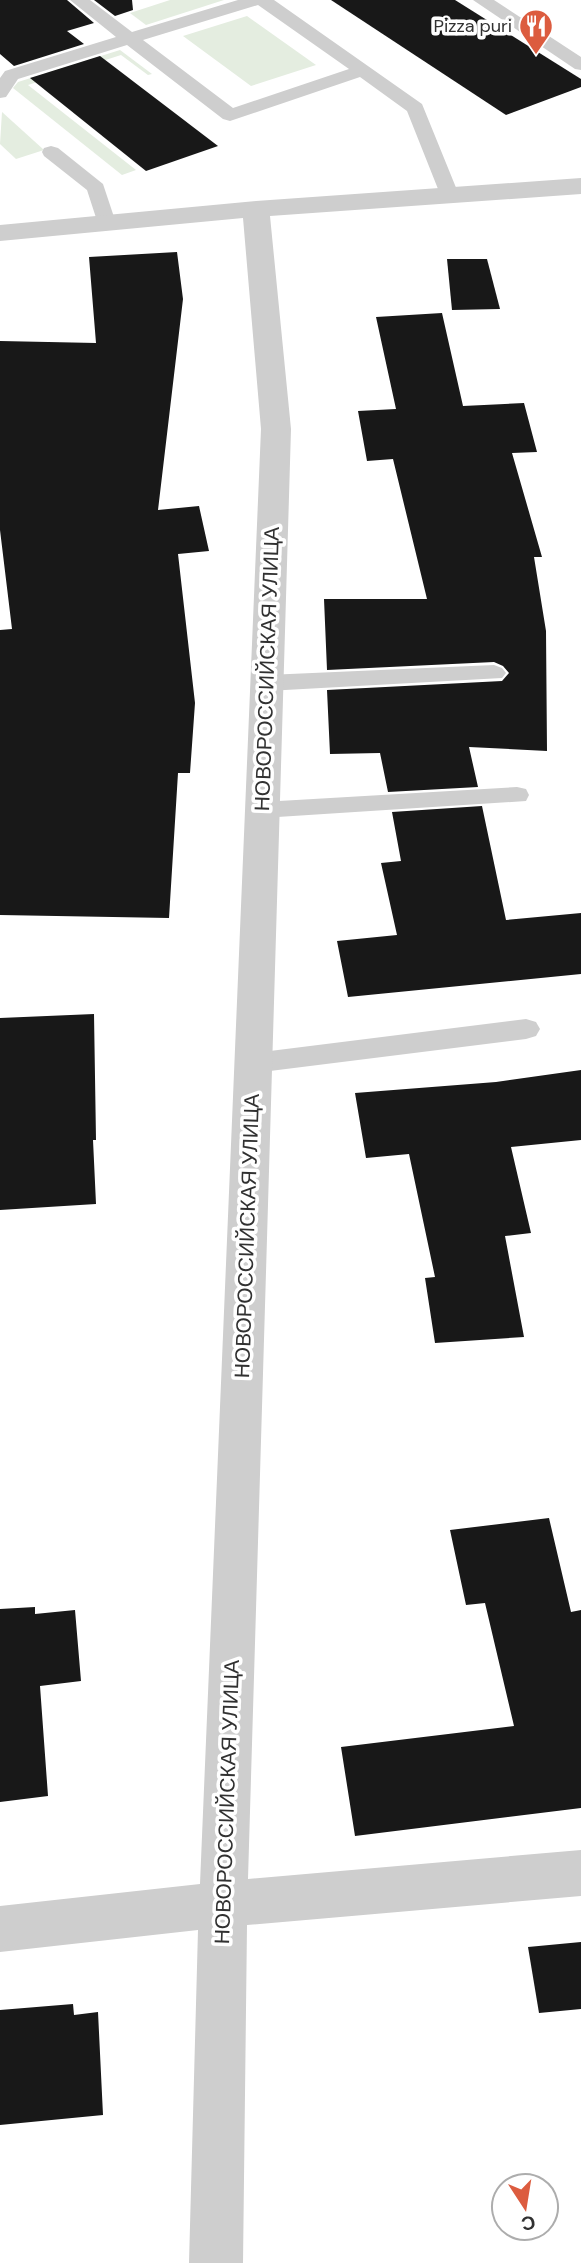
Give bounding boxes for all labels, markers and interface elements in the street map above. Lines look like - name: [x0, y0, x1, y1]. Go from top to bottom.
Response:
- restaurant icon: Pizza puri: [517, 7, 555, 56]
- place label: Pizza puri: [434, 14, 512, 38]
- street label: НОВОРОССИЙСКАЯ УЛИЦА: [248, 526, 286, 812]
- street label: НОВОРОССИЙСКАЯ УЛИЦА: [228, 1093, 266, 1379]
- street label: НОВОРОССИЙСКАЯ УЛИЦА: [208, 1659, 246, 1945]
- north arrow: [490, 2172, 560, 2242]
- text: С: [519, 2209, 538, 2237]

